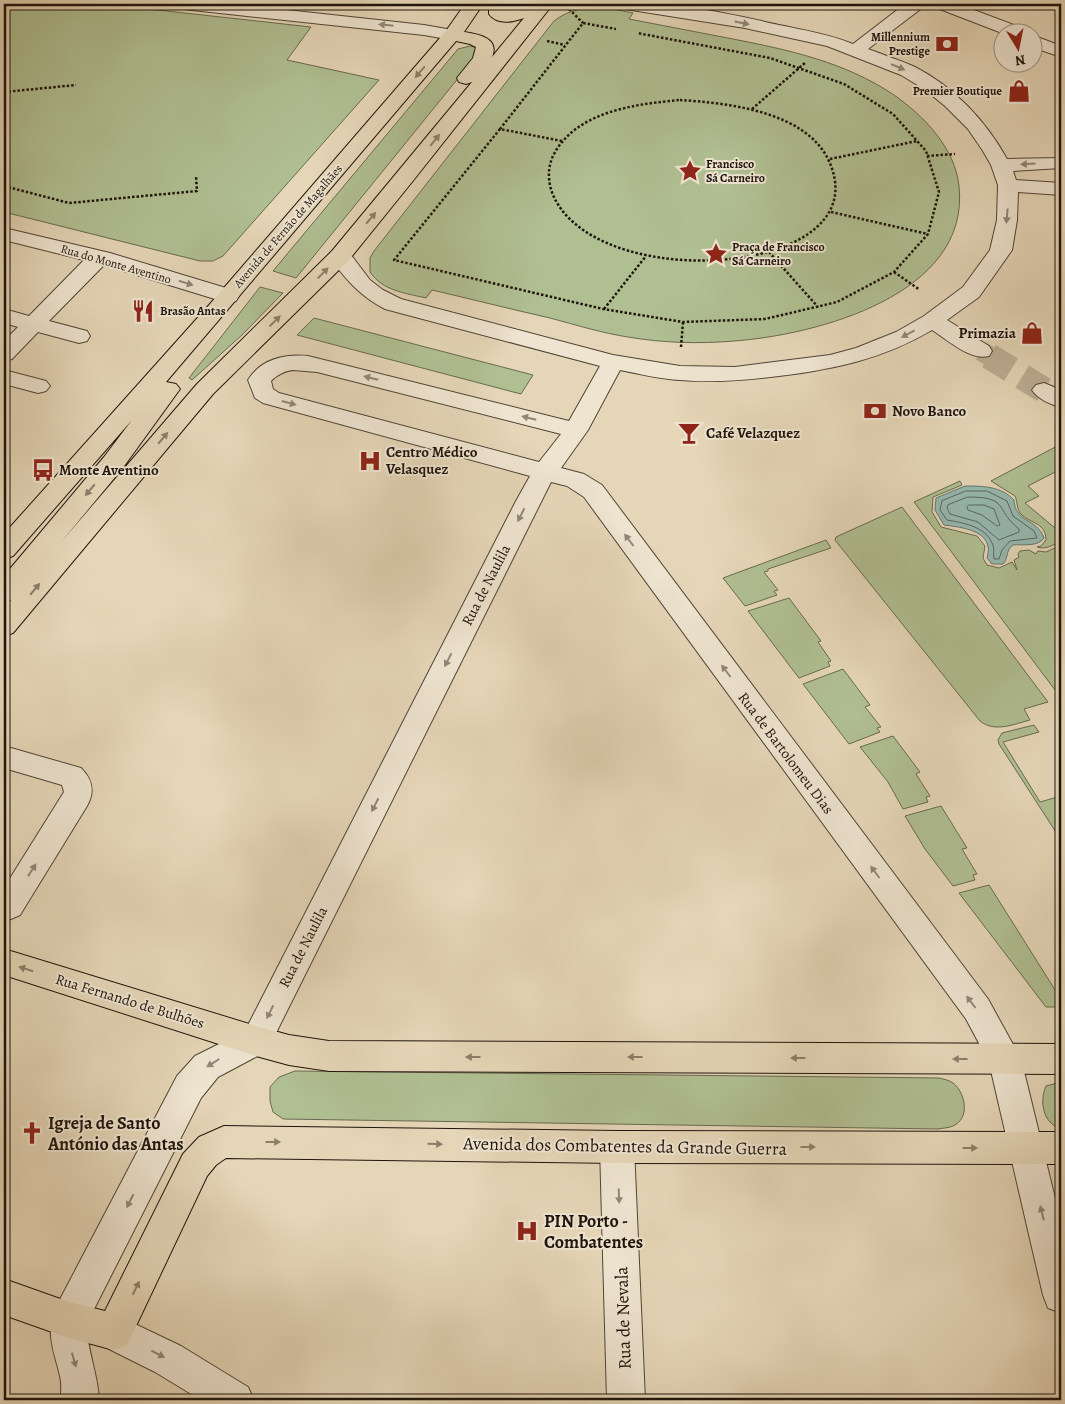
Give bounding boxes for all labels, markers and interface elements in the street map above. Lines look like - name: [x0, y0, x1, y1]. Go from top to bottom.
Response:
- one-way arrow: [734, 19, 749, 27]
- one-way arrow: [378, 21, 394, 29]
- north arrow: [992, 22, 1042, 72]
- place label: Millennium Prestige: [871, 29, 930, 59]
- bank icon: Millennium Prestige: [934, 31, 960, 57]
- text: N: [1013, 50, 1027, 71]
- one-way arrow: [891, 63, 905, 71]
- one-way arrow: [414, 66, 426, 78]
- shop icon: Premier Boutique: [1006, 78, 1032, 104]
- place label: Premier Boutique: [913, 83, 1002, 99]
- one-way arrow: [430, 134, 441, 147]
- place label: Francisco Sá Carneiro: [706, 156, 765, 186]
- place icon: Francisco Sá Carneiro: [677, 158, 703, 184]
- one-way arrow: [1020, 160, 1036, 168]
- street label: Avenida de Fernão de Magalhães: [229, 161, 346, 292]
- one-way arrow: [1002, 208, 1010, 224]
- one-way arrow: [366, 212, 377, 225]
- place label: Praça de Francisco Sá Carneiro: [732, 239, 825, 269]
- street label: Rua do Monte Aventino: [59, 241, 173, 287]
- place icon: Praça de Francisco Sá Carneiro: [703, 241, 729, 267]
- one-way arrow: [317, 268, 329, 280]
- one-way arrow: [178, 280, 193, 288]
- restaurant icon: Brasão Antas: [130, 298, 156, 324]
- place label: Brasão Antas: [160, 303, 226, 319]
- one-way arrow: [268, 315, 280, 327]
- shop icon: Primazia: [1019, 320, 1045, 346]
- place label: Primazia: [959, 323, 1017, 343]
- one-way arrow: [901, 330, 915, 338]
- one-way arrow: [363, 374, 379, 382]
- bank icon: Novo Banco: [862, 398, 888, 424]
- one-way arrow: [282, 400, 297, 408]
- place label: Novo Banco: [892, 401, 967, 421]
- one-way arrow: [521, 413, 536, 421]
- bar icon: Café Velazquez: [676, 420, 702, 446]
- place label: Café Velazquez: [706, 423, 800, 443]
- one-way arrow: [157, 432, 168, 445]
- place label: Centro Médico Velasquez: [385, 442, 478, 479]
- hospital icon: Centro Médico Velasquez: [357, 448, 383, 474]
- bus stop icon: Monte Aventino: [30, 457, 56, 483]
- place label: Monte Aventino: [59, 460, 159, 480]
- one-way arrow: [85, 483, 96, 496]
- one-way arrow: [517, 508, 525, 522]
- one-way arrow: [624, 533, 634, 547]
- street label: Rua de Naulila: [457, 541, 515, 629]
- one-way arrow: [30, 583, 41, 596]
- one-way arrow: [444, 653, 452, 667]
- one-way arrow: [720, 665, 731, 678]
- street label: Rua de Bartolomeu Dias: [734, 688, 838, 818]
- one-way arrow: [371, 798, 379, 812]
- one-way arrow: [27, 863, 37, 876]
- one-way arrow: [869, 866, 880, 879]
- street label: Rua de Naulila: [274, 903, 332, 991]
- one-way arrow: [18, 964, 33, 972]
- street label: Rua Fernando de Bulhões: [53, 969, 207, 1033]
- one-way arrow: [966, 996, 977, 1009]
- one-way arrow: [266, 1005, 274, 1020]
- one-way arrow: [464, 1052, 480, 1060]
- one-way arrow: [627, 1053, 643, 1061]
- one-way arrow: [789, 1054, 805, 1062]
- one-way arrow: [952, 1055, 968, 1063]
- one-way arrow: [207, 1059, 220, 1068]
- place label: Igreja de Santo António das Antas: [47, 1111, 184, 1156]
- church icon: Igreja de Santo António das Antas: [19, 1120, 45, 1146]
- street label: Avenida dos Combatentes da Grande Guerra: [462, 1131, 788, 1161]
- one-way arrow: [265, 1138, 281, 1146]
- one-way arrow: [427, 1140, 443, 1148]
- one-way arrow: [800, 1143, 816, 1151]
- one-way arrow: [962, 1144, 978, 1152]
- one-way arrow: [615, 1188, 623, 1204]
- one-way arrow: [126, 1194, 134, 1208]
- one-way arrow: [1038, 1206, 1046, 1221]
- place label: PIN Porto - Combatentes: [544, 1209, 643, 1254]
- hospital icon: PIN Porto - Combatentes: [514, 1218, 540, 1244]
- street label: Rua de Nevala: [609, 1266, 637, 1370]
- one-way arrow: [132, 1281, 140, 1295]
- one-way arrow: [151, 1350, 165, 1358]
- one-way arrow: [70, 1352, 78, 1367]

